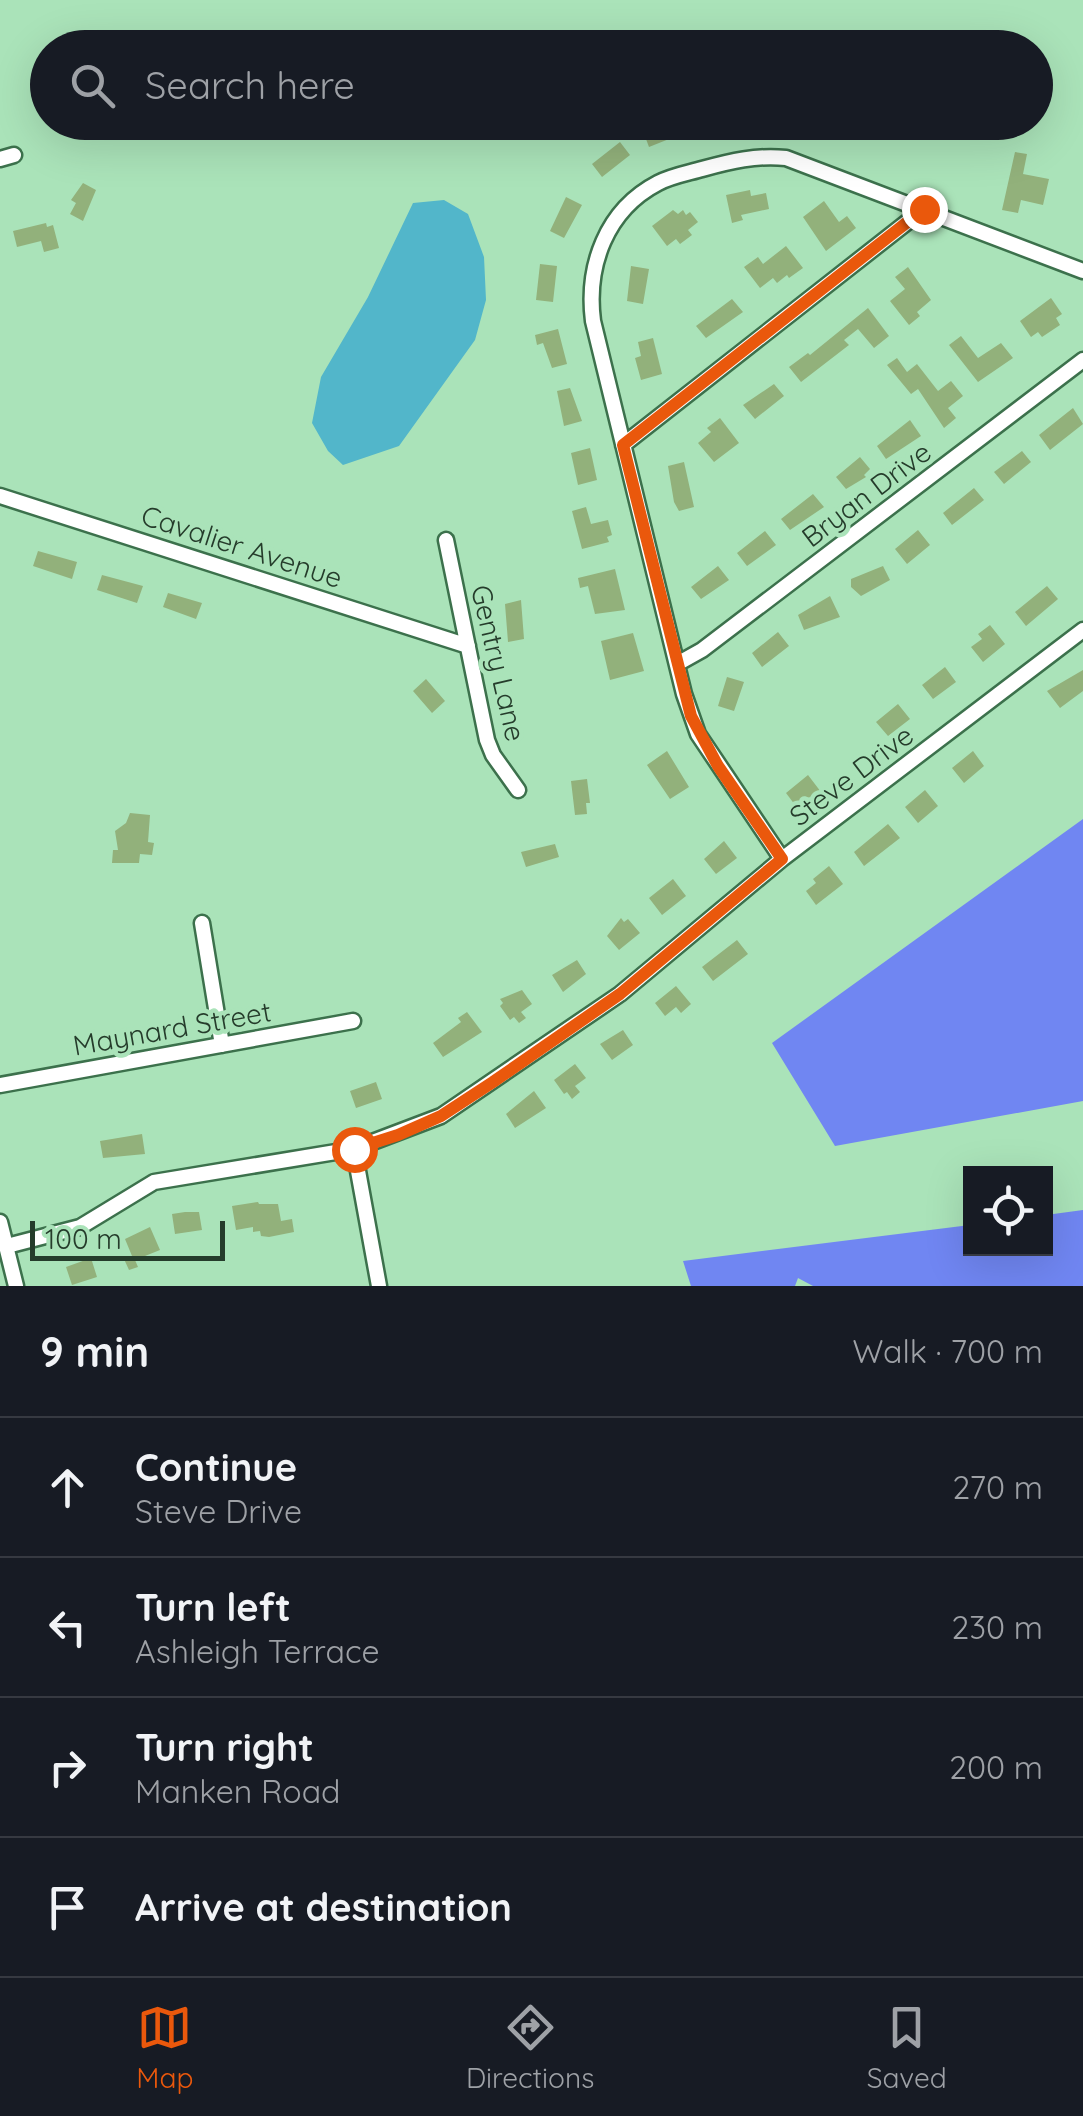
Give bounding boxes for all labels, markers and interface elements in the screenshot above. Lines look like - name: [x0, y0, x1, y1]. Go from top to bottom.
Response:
- search box: [30, 30, 1053, 140]
- icon: search: [65, 58, 120, 113]
- text: Search here: [145, 61, 355, 109]
- route end: [902, 187, 948, 233]
- street label: Bryan Drive: [794, 434, 938, 554]
- street label: Cavalier Avenue: [137, 497, 347, 595]
- street label: Gentry Lane: [464, 582, 534, 744]
- street label: Steve Drive: [782, 717, 920, 833]
- street label: Maynard Street: [70, 993, 274, 1063]
- route start: [332, 1127, 378, 1173]
- map controls: [963, 1166, 1053, 1256]
- button: locate: [963, 1166, 1053, 1256]
- scale bar: [30, 1216, 225, 1260]
- text: 100 m: [45, 1221, 122, 1256]
- text: 9 min: [40, 1325, 149, 1378]
- text: Walk · 700 m: [852, 1331, 1043, 1371]
- text: Continue: [135, 1443, 297, 1491]
- icon: ahead: [40, 1460, 95, 1515]
- text: 270 m: [952, 1467, 1043, 1507]
- text: Steve Drive: [135, 1491, 302, 1531]
- text: Turn left: [135, 1583, 291, 1631]
- icon: left: [40, 1600, 95, 1655]
- text: 230 m: [952, 1607, 1043, 1647]
- text: Ashleigh Terrace: [135, 1631, 380, 1671]
- text: Turn right: [135, 1723, 314, 1771]
- icon: right: [40, 1740, 95, 1795]
- text: 200 m: [949, 1747, 1043, 1787]
- text: Manken Road: [135, 1771, 340, 1811]
- icon: arrive: [40, 1880, 95, 1935]
- text: Arrive at destination: [135, 1883, 512, 1931]
- tab: Map: [136, 2000, 193, 2095]
- tab: Directions: [466, 2000, 594, 2095]
- tab: Saved: [867, 2000, 947, 2095]

